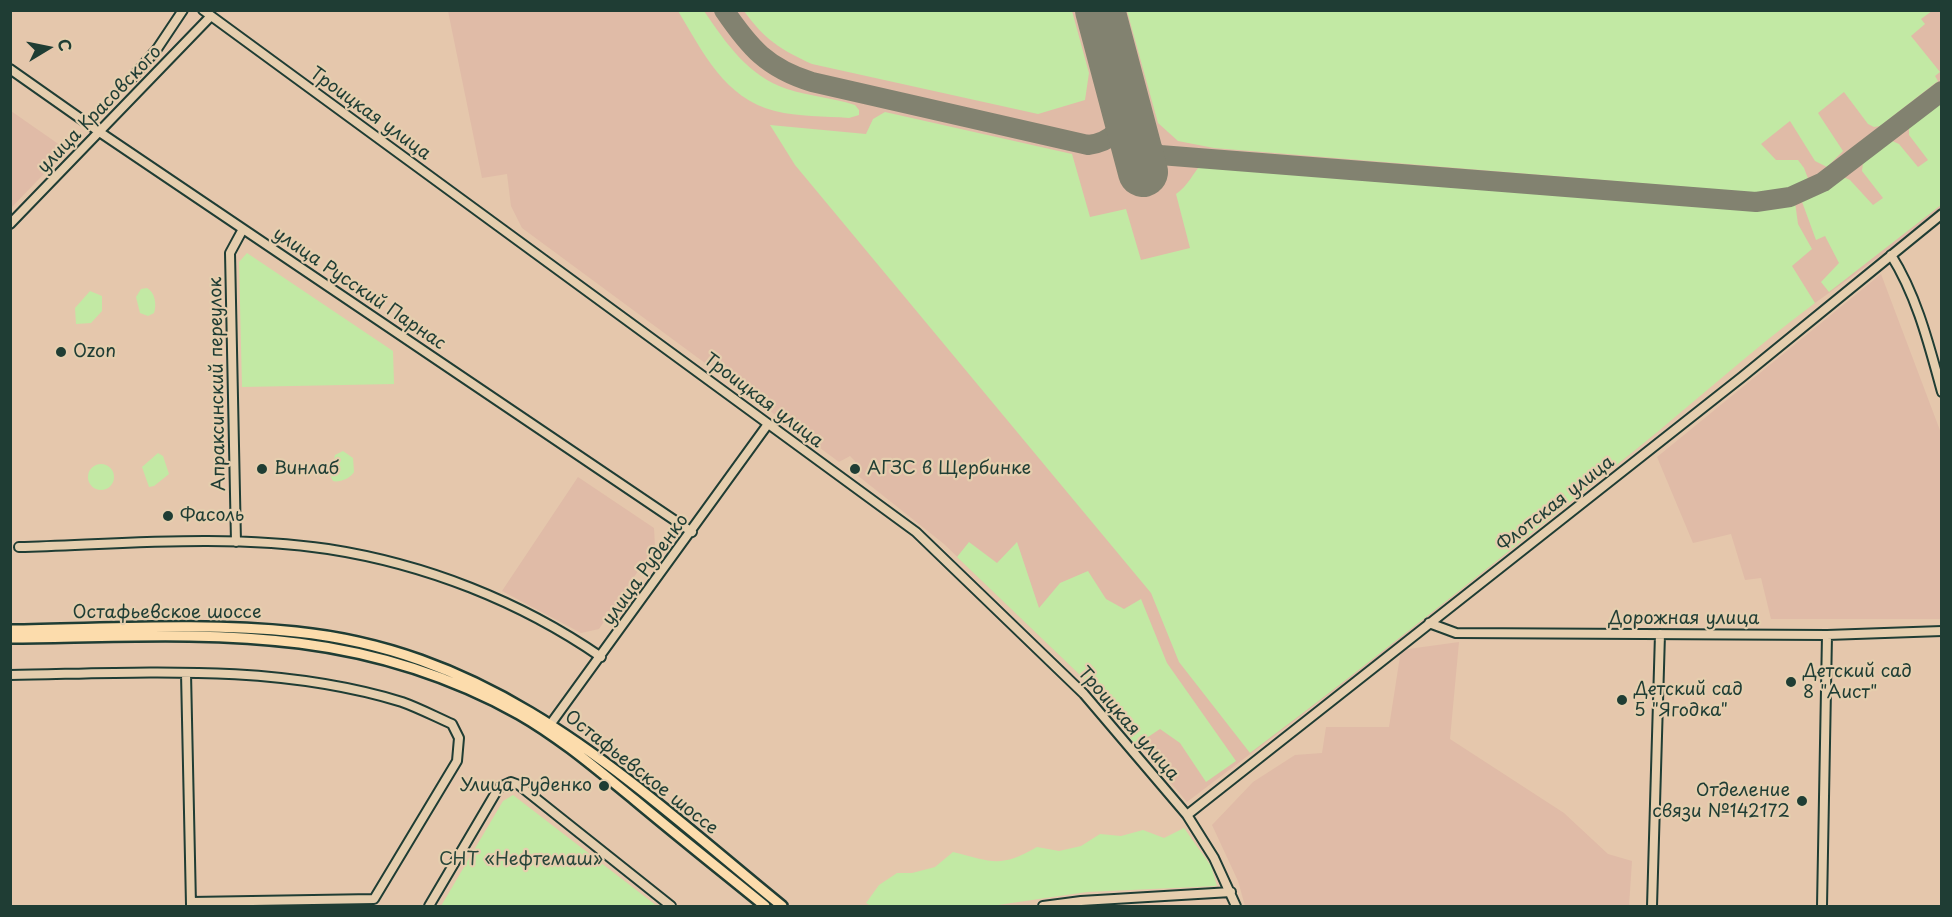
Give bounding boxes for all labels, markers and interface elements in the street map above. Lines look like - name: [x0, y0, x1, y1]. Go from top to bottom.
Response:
- north arrow: [18, 18, 78, 78]
- text: С: [53, 37, 79, 53]
- street label: улица Красовского: [33, 42, 167, 178]
- street label: Троицкая улица: [305, 63, 435, 165]
- street label: улица Русский Парнас: [269, 223, 449, 355]
- street label: Апраксинский переулок: [205, 277, 231, 491]
- place label: Ozon: [73, 341, 116, 363]
- marker: Ozon: [54, 345, 68, 359]
- street label: Троицкая улица: [699, 349, 827, 453]
- street label: Флотская улица: [1493, 452, 1619, 556]
- place label: Винлаб: [274, 458, 339, 480]
- place label: АГЗС в Щербинке: [867, 458, 1031, 480]
- marker: Винлаб: [255, 462, 269, 476]
- marker: АГЗС в Щербинке: [848, 462, 862, 476]
- place label: Фасоль: [180, 505, 244, 527]
- marker: Фасоль: [161, 509, 175, 523]
- street label: улица Руденко: [598, 510, 694, 630]
- street label: Остафьевское шоссе: [73, 602, 261, 624]
- street label: Дорожная улица: [1609, 608, 1759, 630]
- place label: Детский сад 8 "Аист": [1803, 661, 1912, 704]
- street label: Троицкая улица: [1073, 663, 1183, 785]
- marker: Детский сад 8 "Аист": [1784, 675, 1798, 689]
- place label: Детский сад 5 "Ягодка": [1634, 679, 1743, 722]
- marker: Детский сад 5 "Ягодка": [1615, 693, 1629, 707]
- street label: Остафьевское шоссе: [560, 706, 722, 840]
- place label: Улица Руденко: [460, 775, 592, 797]
- marker: Улица Руденко: [597, 779, 611, 793]
- place label: Отделение связи №142172: [1652, 780, 1790, 822]
- marker: Отделение связи №142172: [1795, 794, 1809, 808]
- park label: СНТ «Нефтемаш»: [439, 849, 603, 871]

